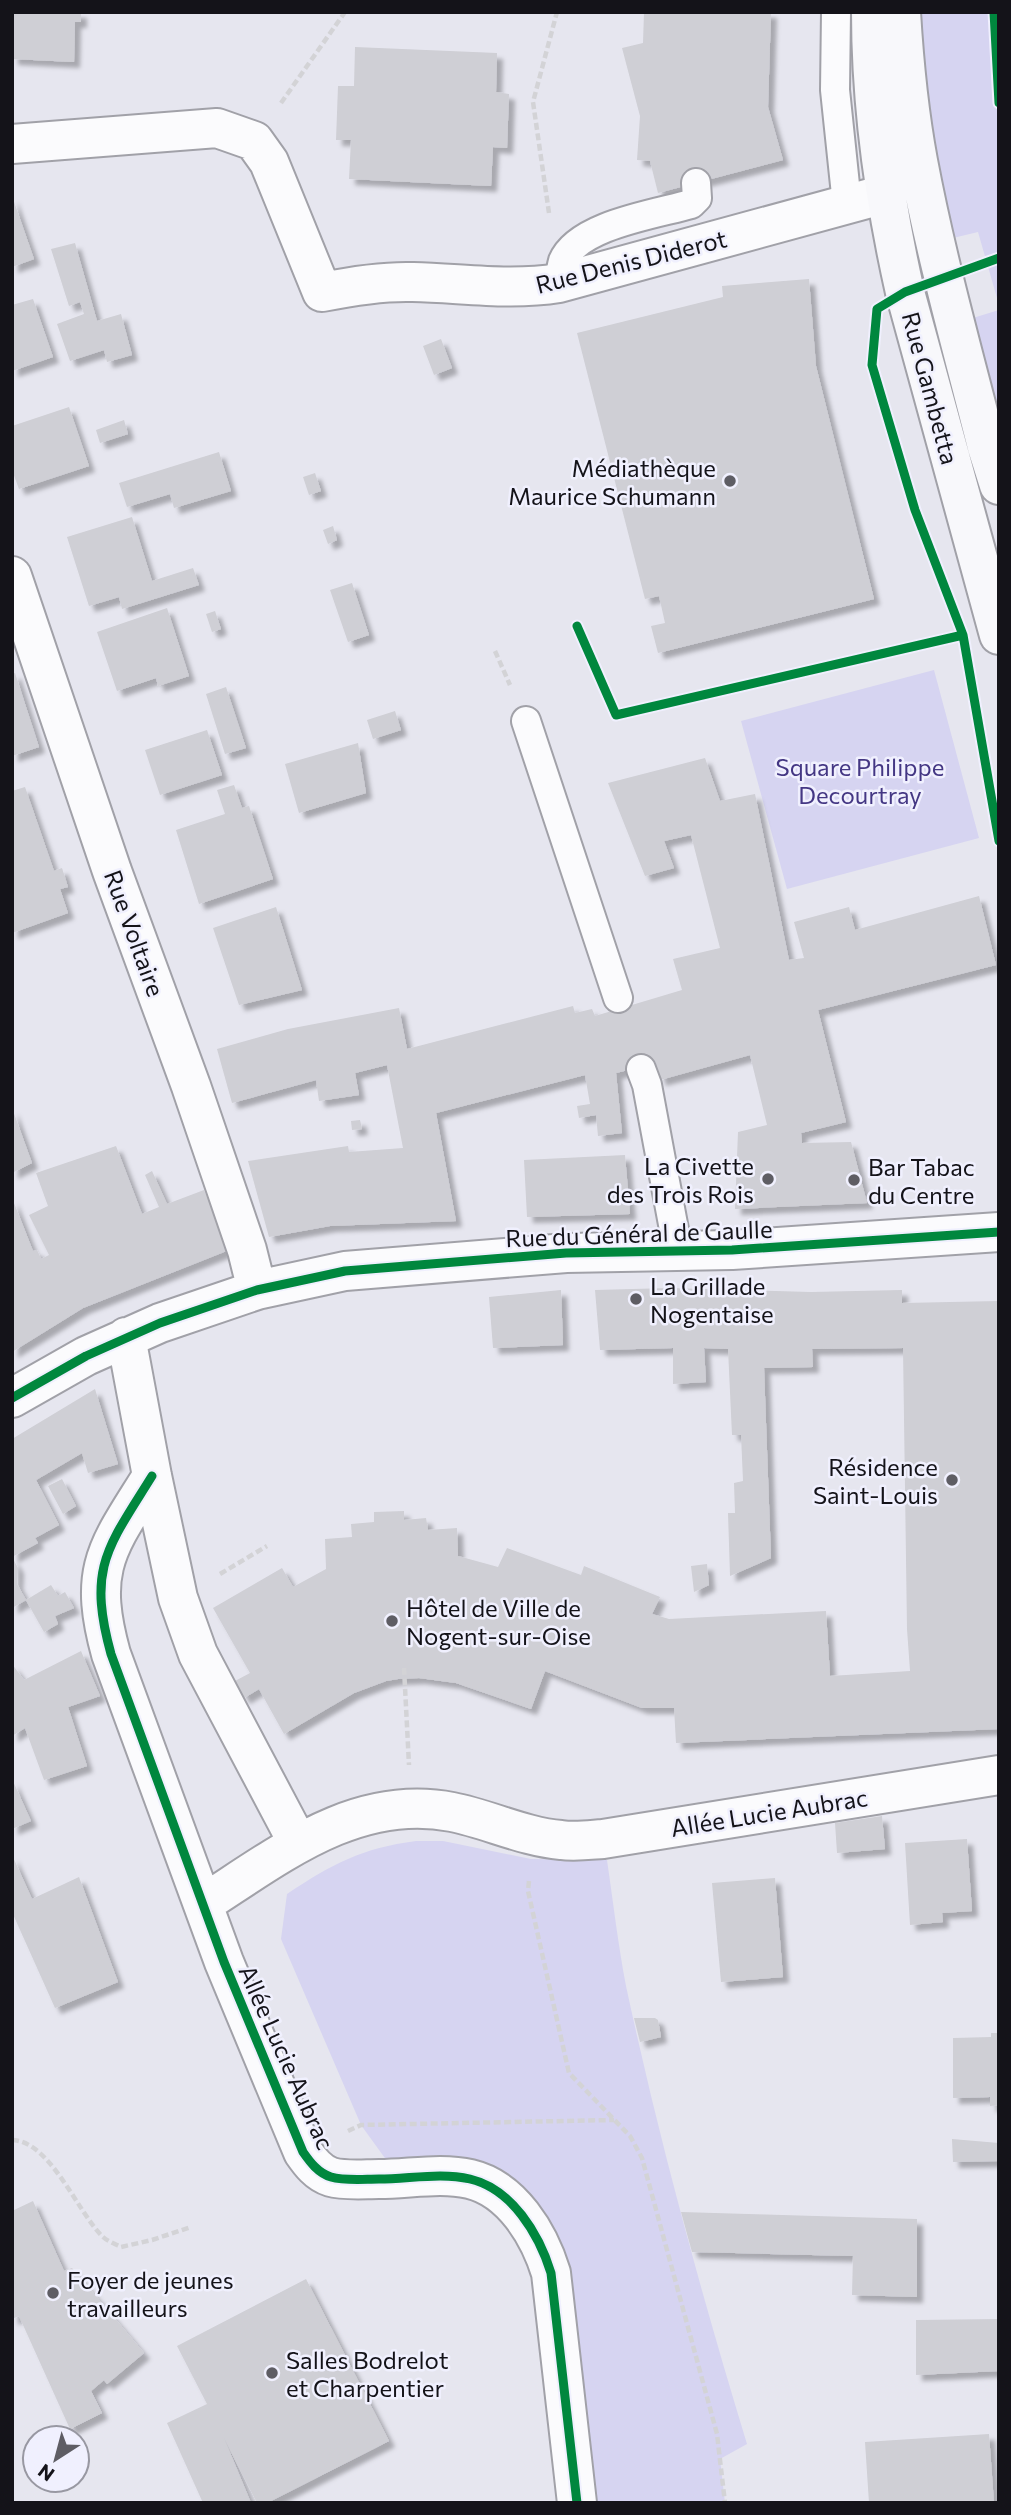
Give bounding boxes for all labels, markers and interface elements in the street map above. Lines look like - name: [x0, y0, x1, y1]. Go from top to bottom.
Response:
- street label: Rue Denis Diderot: [532, 223, 730, 299]
- street label: Rue Gambetta: [897, 309, 965, 467]
- place label: Médiathèque Maurice Schumann: [508, 453, 716, 510]
- marker: Médiathèque Maurice Schumann: [722, 473, 738, 489]
- park label: Square Philippe Decourtray: [776, 752, 944, 809]
- street label: Rue Voltaire: [99, 866, 171, 1000]
- place label: La Civette des Trois Rois: [607, 1151, 754, 1208]
- place label: Bar Tabac du Centre: [868, 1152, 975, 1209]
- marker: La Civette des Trois Rois: [760, 1171, 776, 1187]
- marker: Bar Tabac du Centre: [846, 1172, 862, 1188]
- street label: Rue du Général de Gaulle: [505, 1214, 773, 1252]
- place label: La Grillade Nogentaise: [650, 1271, 774, 1328]
- marker: La Grillade Nogentaise: [628, 1291, 644, 1307]
- place label: Résidence Saint-Louis: [813, 1452, 938, 1509]
- marker: Résidence Saint-Louis: [944, 1472, 960, 1488]
- place label: Hôtel de Ville de Nogent-sur-Oise: [406, 1593, 591, 1650]
- marker: Hôtel de Ville de Nogent-sur-Oise: [384, 1613, 400, 1629]
- street label: Allée Lucie Aubrac: [669, 1782, 869, 1842]
- street label: Allée Lucie Aubrac: [233, 1960, 341, 2154]
- place label: Foyer de jeunes travailleurs: [67, 2265, 234, 2322]
- marker: Foyer de jeunes travailleurs: [45, 2285, 61, 2301]
- place label: Salles Bodrelot et Charpentier: [286, 2345, 449, 2402]
- marker: Salles Bodrelot et Charpentier: [264, 2365, 280, 2381]
- north arrow: [21, 2424, 91, 2494]
- text: N: [33, 2460, 58, 2487]

